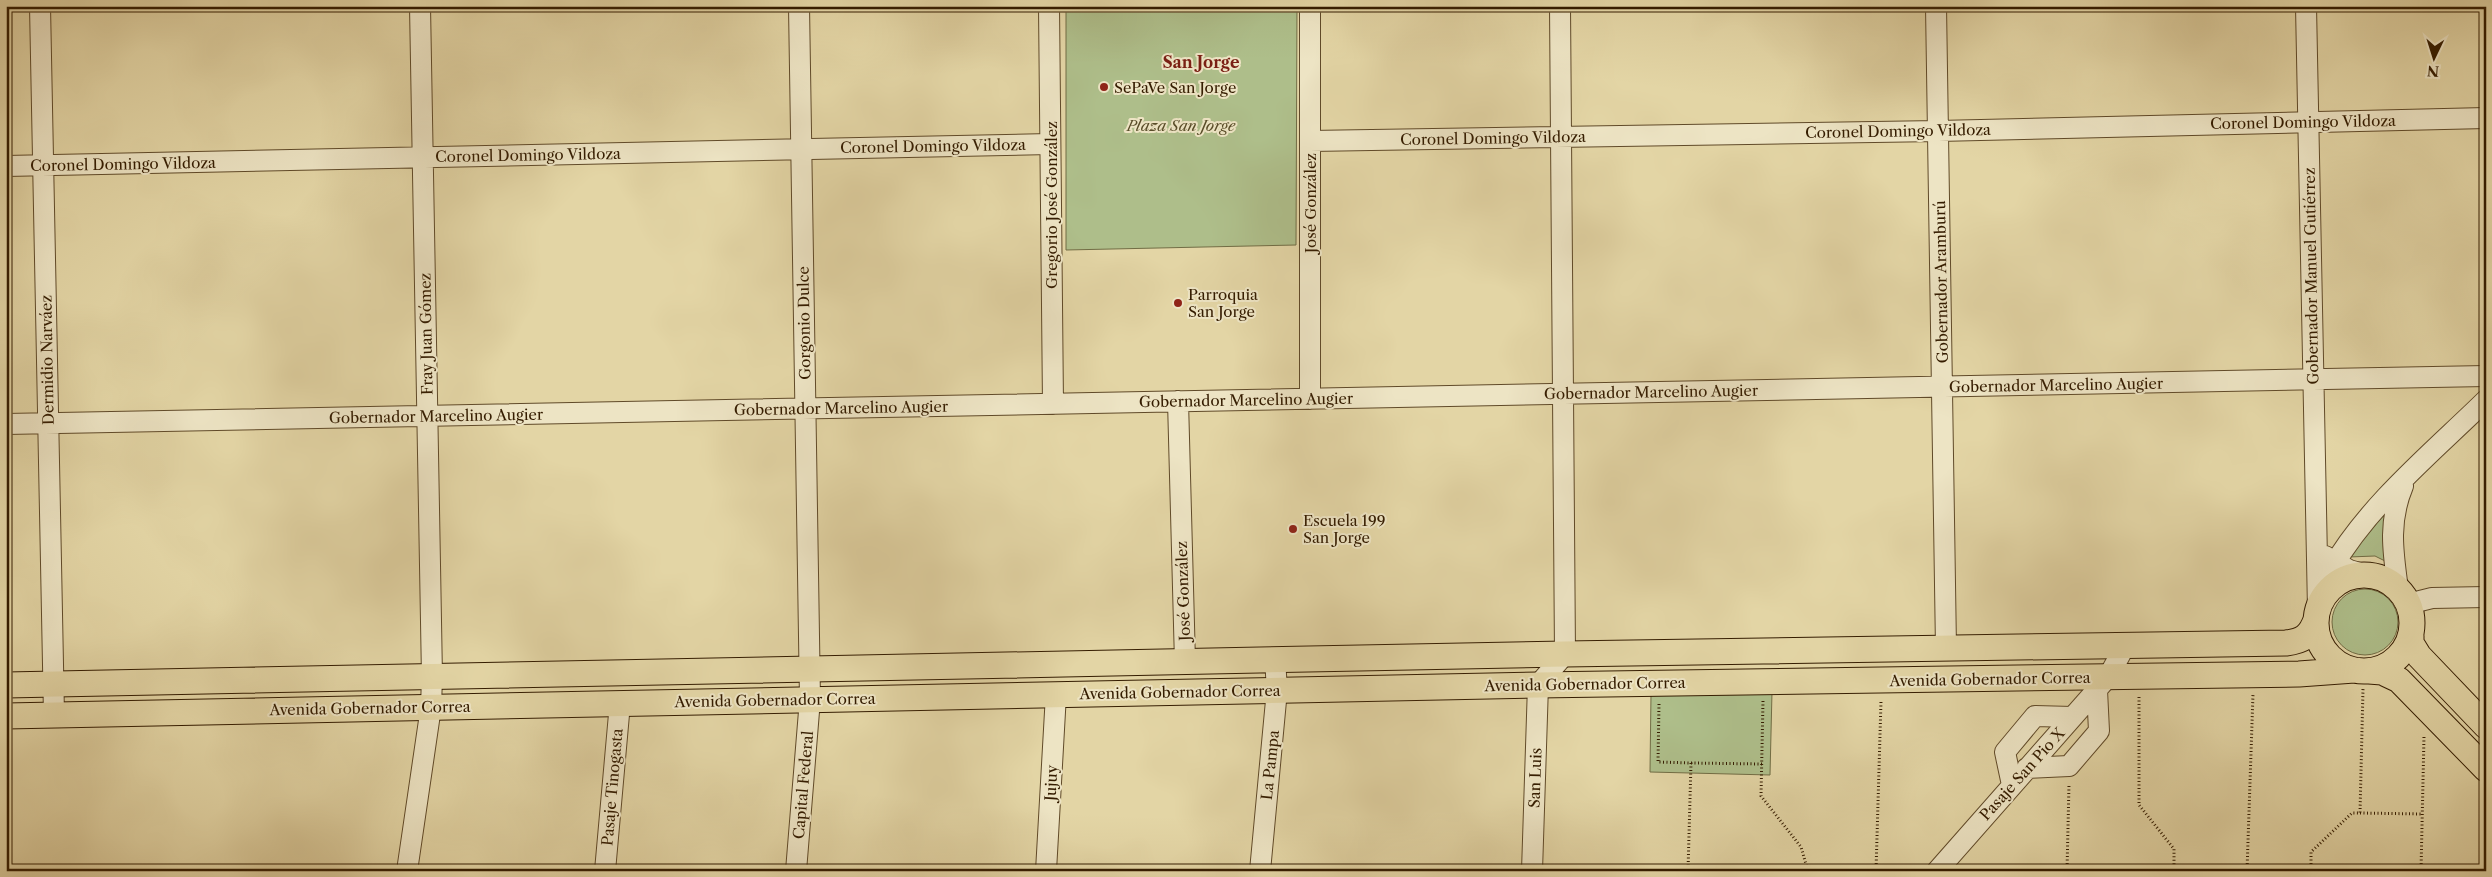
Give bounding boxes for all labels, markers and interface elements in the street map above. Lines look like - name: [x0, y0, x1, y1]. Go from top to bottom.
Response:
- north arrow: [2410, 32, 2460, 82]
- district label: San Jorge: [1162, 52, 1240, 72]
- text: N: [2426, 62, 2440, 80]
- place label: SePaVe San Jorge: [1114, 78, 1236, 97]
- marker: SePaVe San Jorge: [1098, 81, 1110, 93]
- street label: Coronel Domingo Vildoza: [2210, 111, 2396, 133]
- park label: Plaza San Jorge: [1126, 116, 1236, 135]
- street label: Coronel Domingo Vildoza: [1805, 120, 1991, 142]
- street label: Gregorio José González: [1042, 121, 1061, 289]
- street label: Coronel Domingo Vildoza: [1400, 127, 1586, 149]
- street label: Coronel Domingo Vildoza: [840, 135, 1026, 157]
- street label: Coronel Domingo Vildoza: [435, 144, 621, 166]
- street label: Coronel Domingo Vildoza: [30, 153, 216, 175]
- street label: José González: [1301, 153, 1320, 255]
- street label: Gobernador Manuel Gutiérrez: [2300, 167, 2322, 385]
- street label: Gobernador Aramburú: [1930, 200, 1952, 364]
- street label: Gorgonio Dulce: [794, 266, 814, 380]
- street label: Fray Juan Gómez: [415, 272, 437, 395]
- place label: Parroquia San Jorge: [1188, 285, 1258, 321]
- street label: Dermidio Narváez: [36, 294, 58, 425]
- marker: Parroquia San Jorge: [1172, 297, 1184, 309]
- street label: Gobernador Marcelino Augier: [1949, 374, 2164, 396]
- street label: Gobernador Marcelino Augier: [1544, 381, 1759, 403]
- street label: Gobernador Marcelino Augier: [1139, 389, 1354, 411]
- street label: Gobernador Marcelino Augier: [734, 397, 949, 419]
- street label: Gobernador Marcelino Augier: [329, 405, 544, 427]
- place label: Escuela 199 San Jorge: [1303, 511, 1385, 547]
- marker: Escuela 199 San Jorge: [1287, 523, 1299, 535]
- street label: José González: [1172, 540, 1194, 643]
- street label: Avenida Gobernador Correa: [1888, 668, 2091, 690]
- street label: Avenida Gobernador Correa: [1483, 673, 1686, 695]
- street label: Avenida Gobernador Correa: [1078, 681, 1281, 703]
- street label: Avenida Gobernador Correa: [673, 689, 876, 711]
- street label: Avenida Gobernador Correa: [268, 697, 471, 719]
- street label: Pasaje San Pio X: [1975, 724, 2069, 824]
- street label: Pasaje Tinogasta: [597, 727, 627, 847]
- street label: La Pampa: [1257, 729, 1283, 801]
- street label: Capital Federal: [789, 730, 817, 840]
- street label: San Luis: [1524, 747, 1546, 809]
- street label: Jujuy: [1040, 764, 1061, 804]

